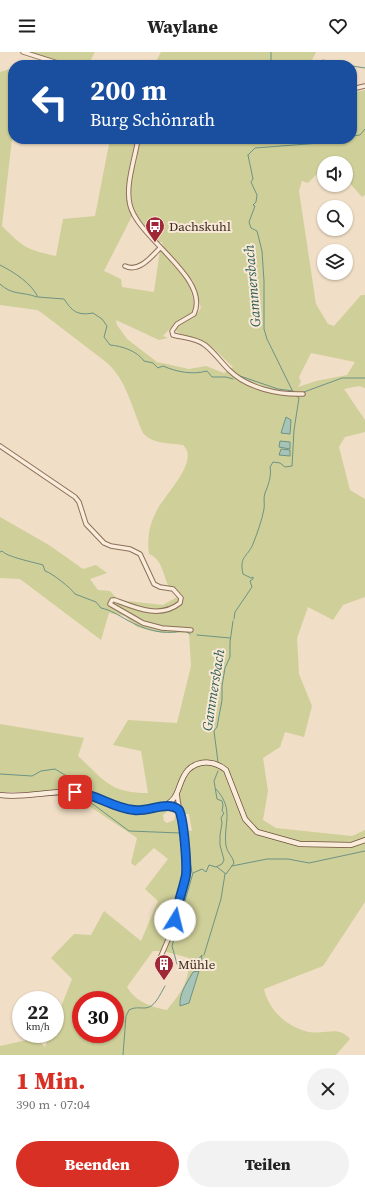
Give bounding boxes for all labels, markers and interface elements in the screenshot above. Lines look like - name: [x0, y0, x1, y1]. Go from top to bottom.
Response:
- text: Waylane: [147, 14, 218, 39]
- icon: menu: [16, 15, 38, 37]
- icon: heart: [327, 15, 349, 37]
- text: 200 m: [90, 71, 167, 109]
- icon: left: [24, 76, 76, 128]
- text: Burg Schönrath: [90, 107, 215, 132]
- map controls: [317, 156, 353, 280]
- button: sound: [317, 156, 353, 192]
- button: search: [317, 200, 353, 236]
- bus stop icon: Dachskuhl: [144, 215, 166, 243]
- place label: Dachskuhl: [169, 218, 231, 235]
- water label: Gammersbach: [238, 244, 266, 328]
- button: layers: [317, 244, 353, 280]
- water label: Gammersbach: [197, 647, 229, 732]
- pin: [58, 775, 92, 809]
- icon: arrive: [64, 781, 86, 803]
- position arrow: [154, 899, 196, 941]
- building icon: Mühle: [153, 953, 175, 981]
- place label: Mühle: [178, 956, 216, 973]
- speed limit sign: 30: [72, 991, 124, 1043]
- text: 22: [27, 998, 49, 1026]
- text: km/h: [26, 1020, 50, 1033]
- text: 1 Min.: [16, 1064, 85, 1097]
- button: close: [307, 1068, 349, 1110]
- text: 390 m · 07:04: [16, 1096, 90, 1113]
- button: Beenden: [16, 1141, 179, 1187]
- button: Teilen: [187, 1141, 349, 1187]

